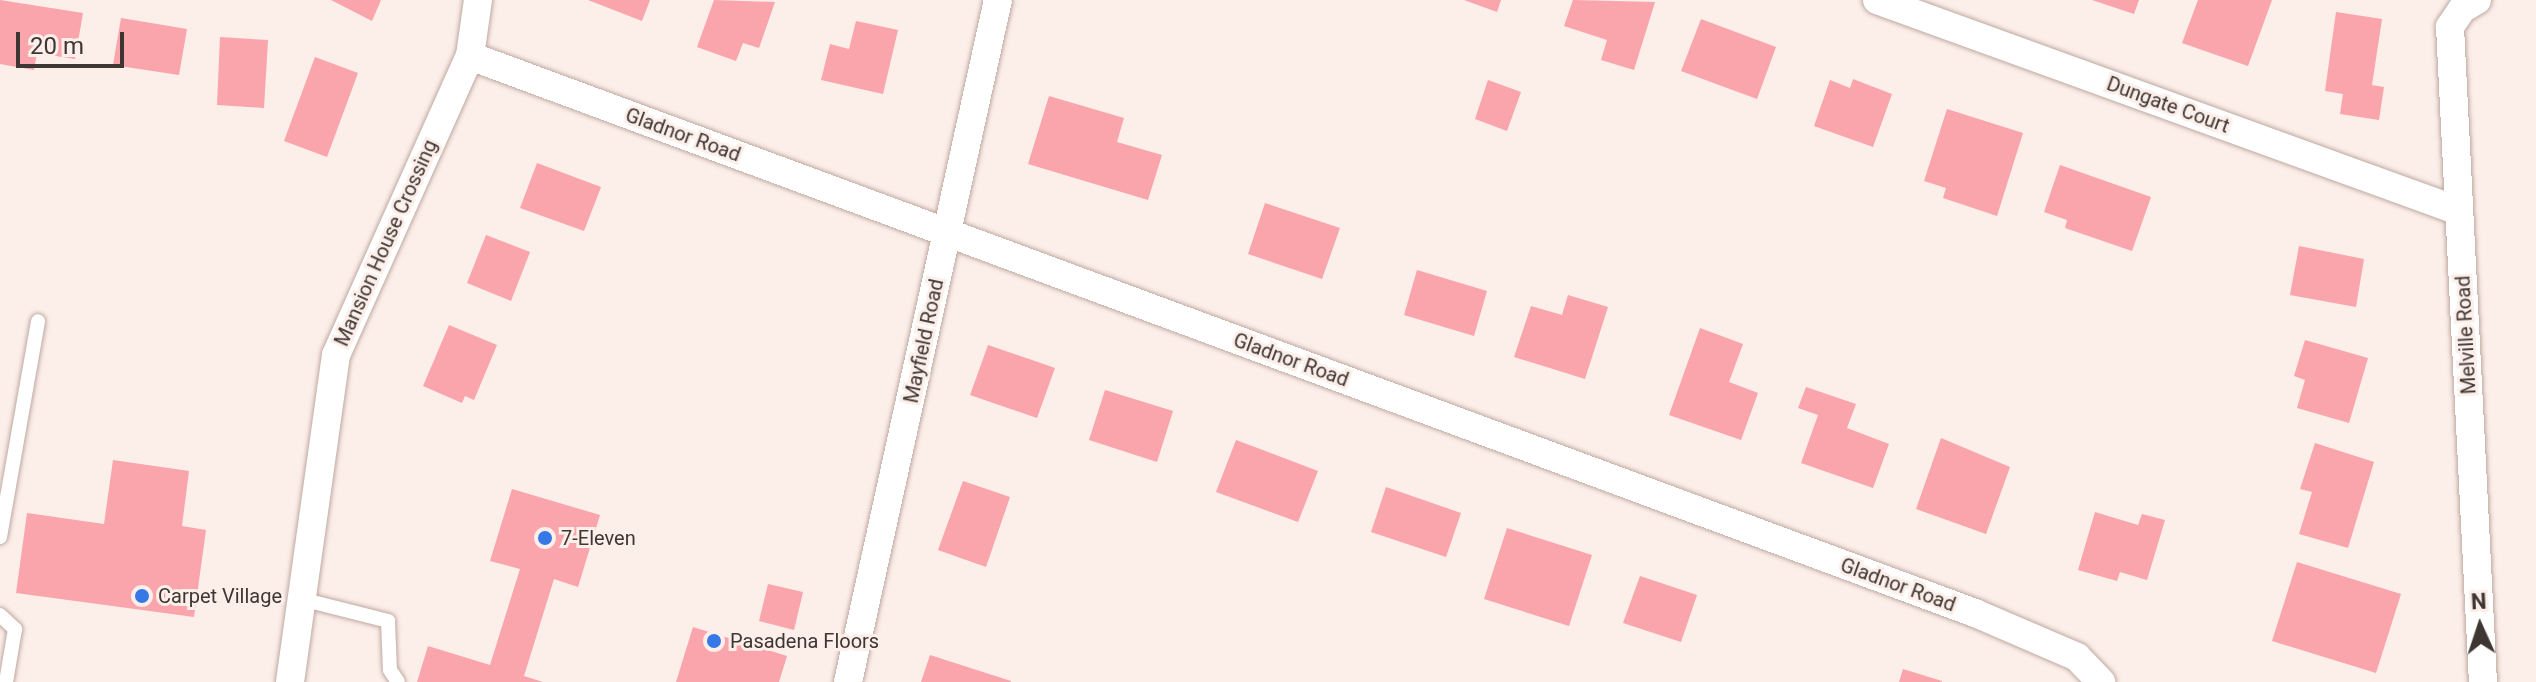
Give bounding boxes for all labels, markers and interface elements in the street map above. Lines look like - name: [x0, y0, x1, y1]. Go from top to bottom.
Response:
- scale bar: [20, 16, 128, 66]
- text: 20 m: [30, 32, 84, 60]
- street label: Dungate Court: [2103, 72, 2233, 138]
- street label: Gladnor Road: [622, 103, 744, 167]
- street label: Mansion House Crossing: [330, 136, 442, 350]
- street label: Melville Road: [2451, 275, 2481, 395]
- street label: Mayfield Road: [899, 277, 949, 405]
- street label: Gladnor Road: [1230, 328, 1352, 392]
- place label: 7-Eleven: [561, 526, 636, 550]
- marker: 7-Eleven: [536, 529, 554, 547]
- street label: Gladnor Road: [1837, 553, 1959, 617]
- place label: Carpet Village: [158, 584, 282, 608]
- north arrow: [2440, 586, 2520, 666]
- marker: Carpet Village: [133, 587, 151, 605]
- text: N: [2470, 589, 2487, 614]
- place label: Pasadena Floors: [730, 629, 879, 653]
- marker: Pasadena Floors: [705, 632, 723, 650]

